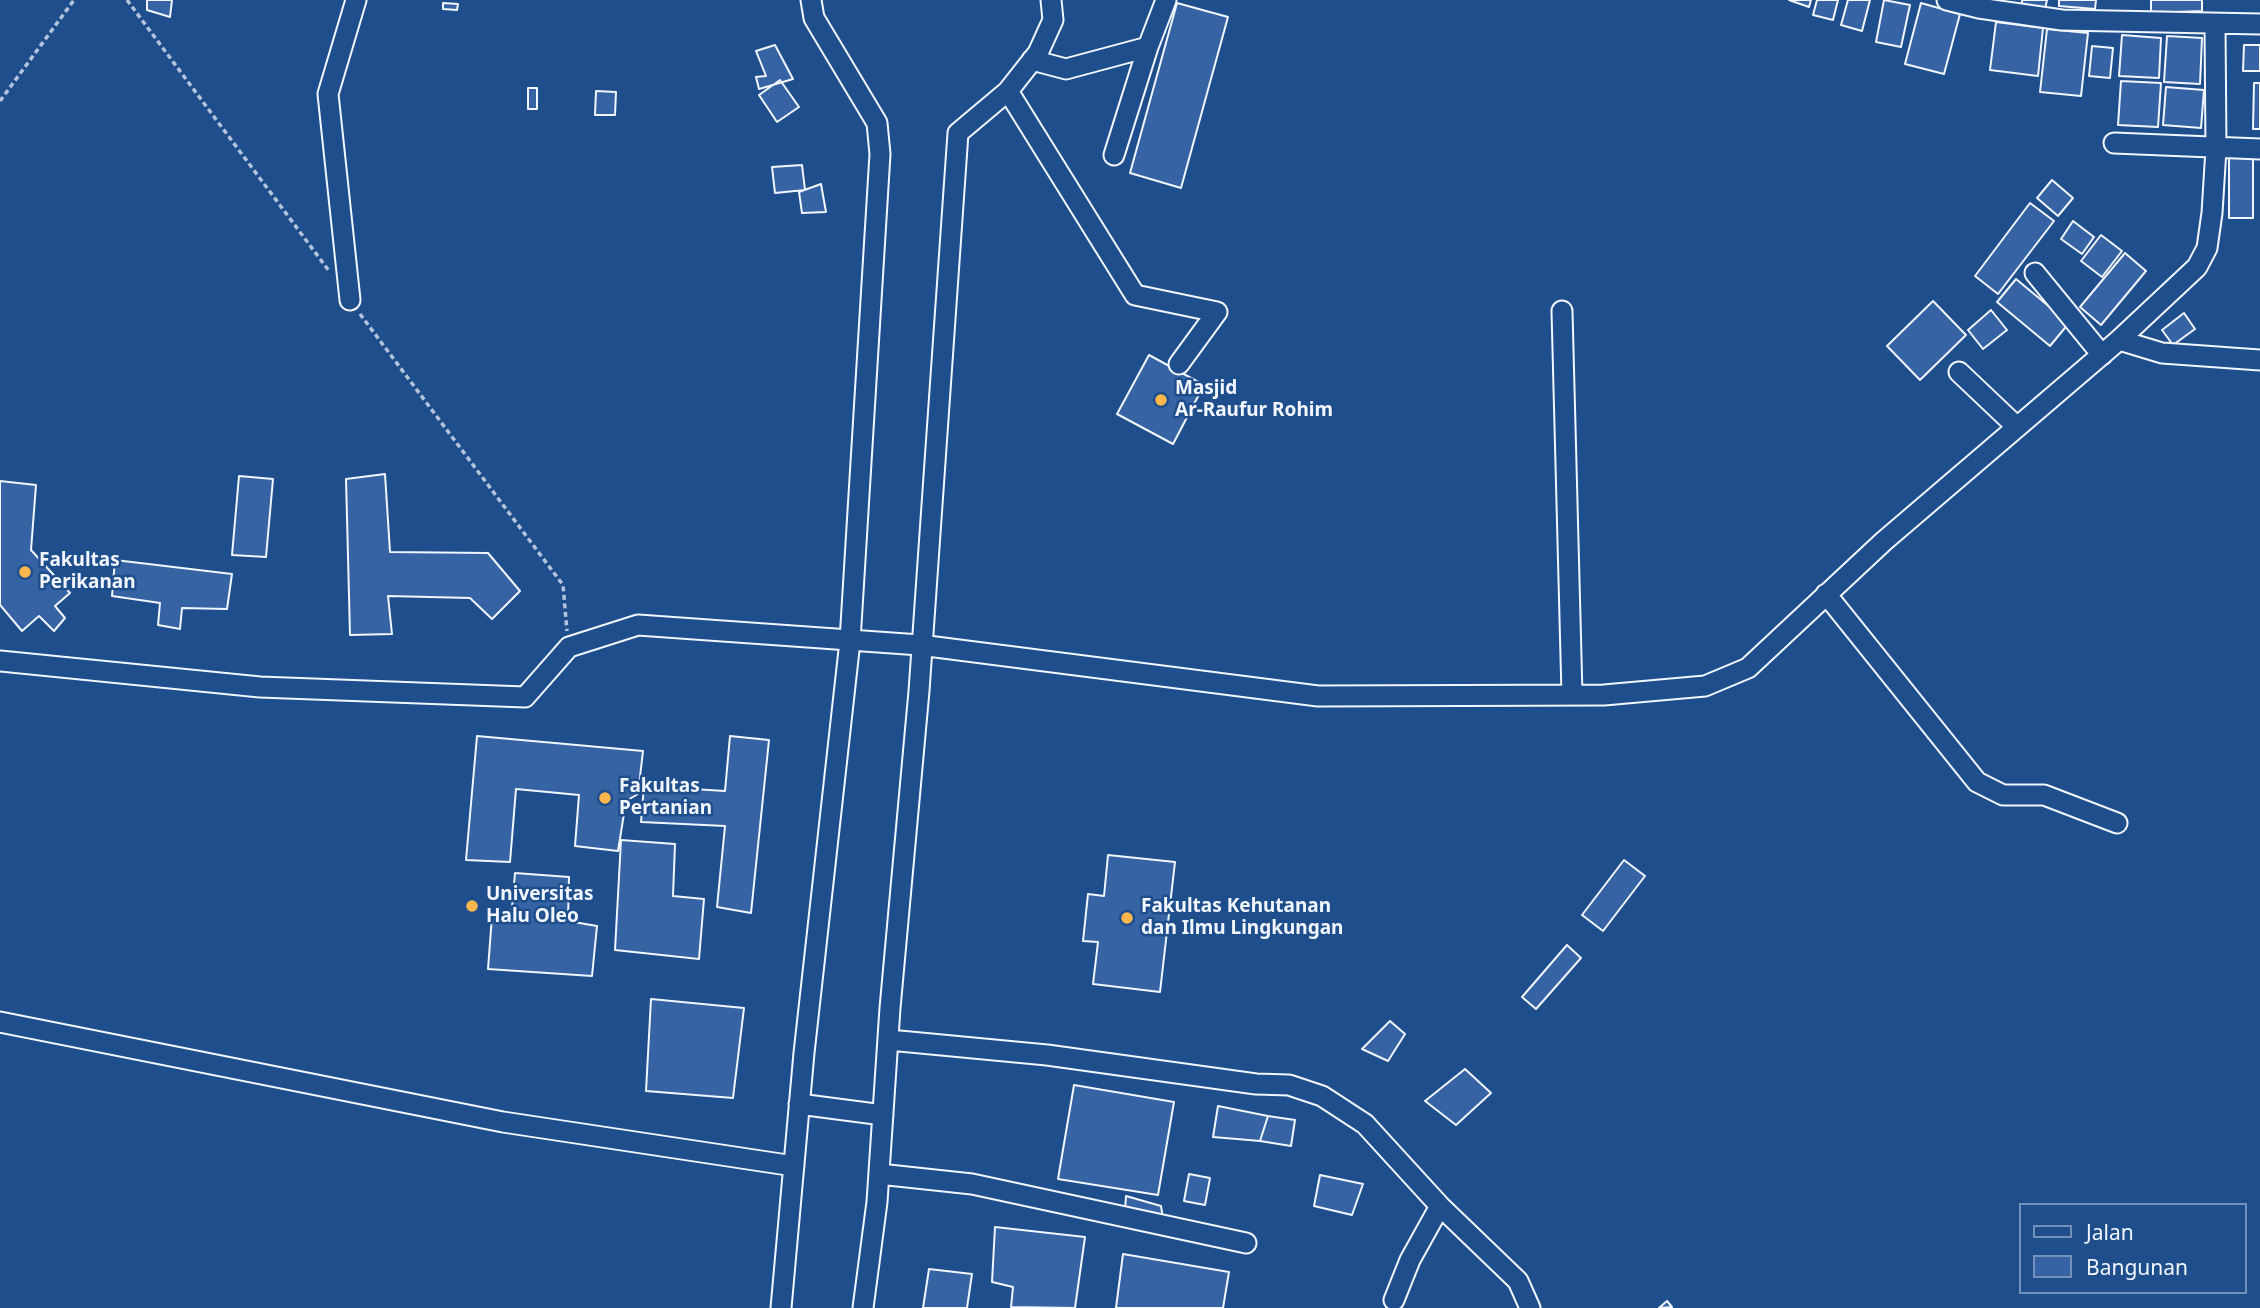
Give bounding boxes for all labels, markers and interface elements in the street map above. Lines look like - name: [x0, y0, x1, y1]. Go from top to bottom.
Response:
- place label: Masjid Ar-Raufur Rohim: [1175, 378, 1333, 422]
- marker: Masjid Ar-Raufur Rohim: [1153, 392, 1169, 408]
- place label: Fakultas Perikanan: [39, 550, 136, 594]
- marker: Fakultas Perikanan: [17, 564, 33, 580]
- place label: Fakultas Pertanian: [619, 776, 712, 820]
- marker: Fakultas Pertanian: [597, 790, 613, 806]
- place label: Universitas Halu Oleo: [486, 884, 593, 928]
- place label: Fakultas Kehutanan dan Ilmu Lingkungan: [1141, 896, 1343, 940]
- marker: Universitas Halu Oleo: [464, 898, 480, 914]
- marker: Fakultas Kehutanan dan Ilmu Lingkungan: [1119, 910, 1135, 926]
- legend: [2018, 1203, 2246, 1294]
- text: Jalan: [2086, 1218, 2134, 1246]
- text: Bangunan: [2086, 1253, 2188, 1281]

